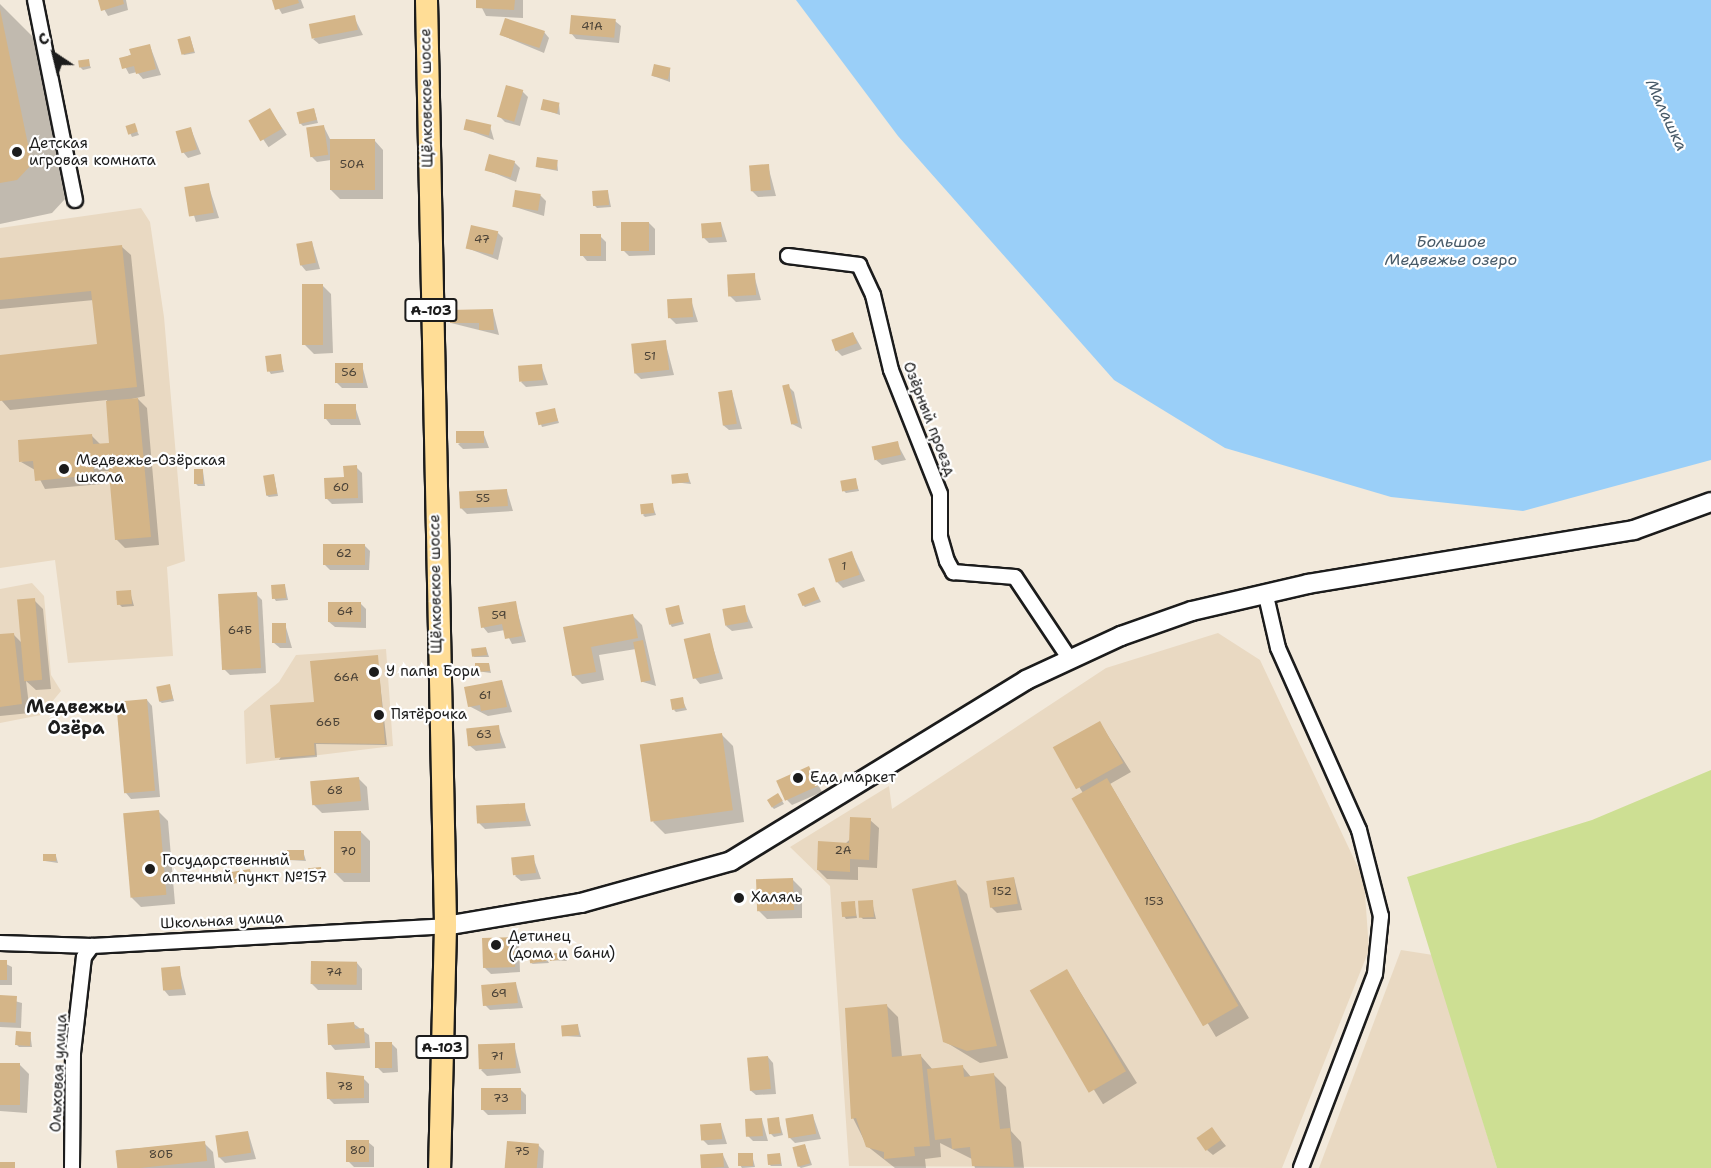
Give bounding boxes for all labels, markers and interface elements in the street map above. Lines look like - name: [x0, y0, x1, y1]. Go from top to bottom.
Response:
- house number: 41А: [581, 20, 603, 34]
- north arrow: [24, 24, 84, 84]
- text: С: [33, 27, 53, 50]
- street label: Щёлковское шоссе: [417, 28, 437, 168]
- water label: Малашка: [1641, 76, 1691, 154]
- place label: Детская игровая комната: [29, 134, 156, 169]
- marker: Детская игровая комната: [10, 145, 24, 159]
- house number: 50А: [340, 158, 364, 172]
- water label: Большое Медвежье озеро: [1385, 232, 1517, 270]
- house number: 47: [474, 233, 490, 247]
- road number: А-103: [404, 299, 458, 321]
- house number: 51: [644, 350, 656, 364]
- street label: Озёрный проезд: [899, 359, 959, 479]
- house number: 56: [341, 366, 357, 380]
- place label: Медвежье-Озёрская школа: [76, 451, 226, 486]
- marker: Медвежье-Озёрская школа: [57, 462, 71, 476]
- house number: 60: [333, 481, 349, 495]
- house number: 55: [476, 492, 490, 506]
- street label: Щёлковское шоссе: [426, 514, 446, 654]
- house number: 62: [336, 547, 352, 561]
- house number: 1: [841, 560, 847, 574]
- house number: 64: [337, 605, 353, 619]
- house number: 59: [491, 609, 507, 623]
- house number: 64Б: [228, 624, 252, 638]
- place label: У папы Бори: [386, 663, 480, 681]
- marker: У папы Бори: [367, 665, 381, 679]
- house number: 66А: [333, 671, 359, 685]
- house number: 61: [479, 689, 491, 703]
- district label: Медвежьи Озёра: [26, 697, 126, 740]
- place label: Пятёрочка: [391, 706, 467, 724]
- marker: Пятёрочка: [372, 708, 386, 722]
- house number: 66Б: [316, 716, 340, 730]
- house number: 63: [476, 728, 492, 742]
- place label: Еда маркет: [810, 769, 896, 787]
- marker: Еда маркет: [791, 771, 805, 785]
- house number: 68: [327, 784, 343, 798]
- house number: 2А: [834, 844, 852, 858]
- house number: 70: [340, 845, 356, 859]
- place label: Государственный аптечный пункт №157: [162, 851, 327, 886]
- marker: Государственный аптечный пункт №157: [143, 862, 157, 876]
- house number: 152: [992, 885, 1012, 899]
- place label: Халяль: [751, 889, 802, 907]
- marker: Халяль: [732, 891, 746, 905]
- house number: 153: [1144, 895, 1164, 909]
- street label: Школьная улица: [160, 909, 284, 933]
- place label: Детинец (дома и бани): [508, 927, 615, 962]
- marker: Детинец (дома и бани): [489, 938, 503, 952]
- house number: 74: [326, 966, 342, 980]
- house number: 69: [491, 987, 507, 1001]
- street label: Ольховая улица: [47, 1013, 71, 1133]
- road number: А-103: [415, 1036, 469, 1058]
- house number: 71: [491, 1050, 503, 1064]
- house number: 78: [337, 1080, 353, 1094]
- house number: 73: [493, 1092, 509, 1106]
- house number: 80: [350, 1144, 366, 1158]
- house number: 75: [514, 1145, 530, 1159]
- house number: 80Б: [149, 1148, 173, 1162]

